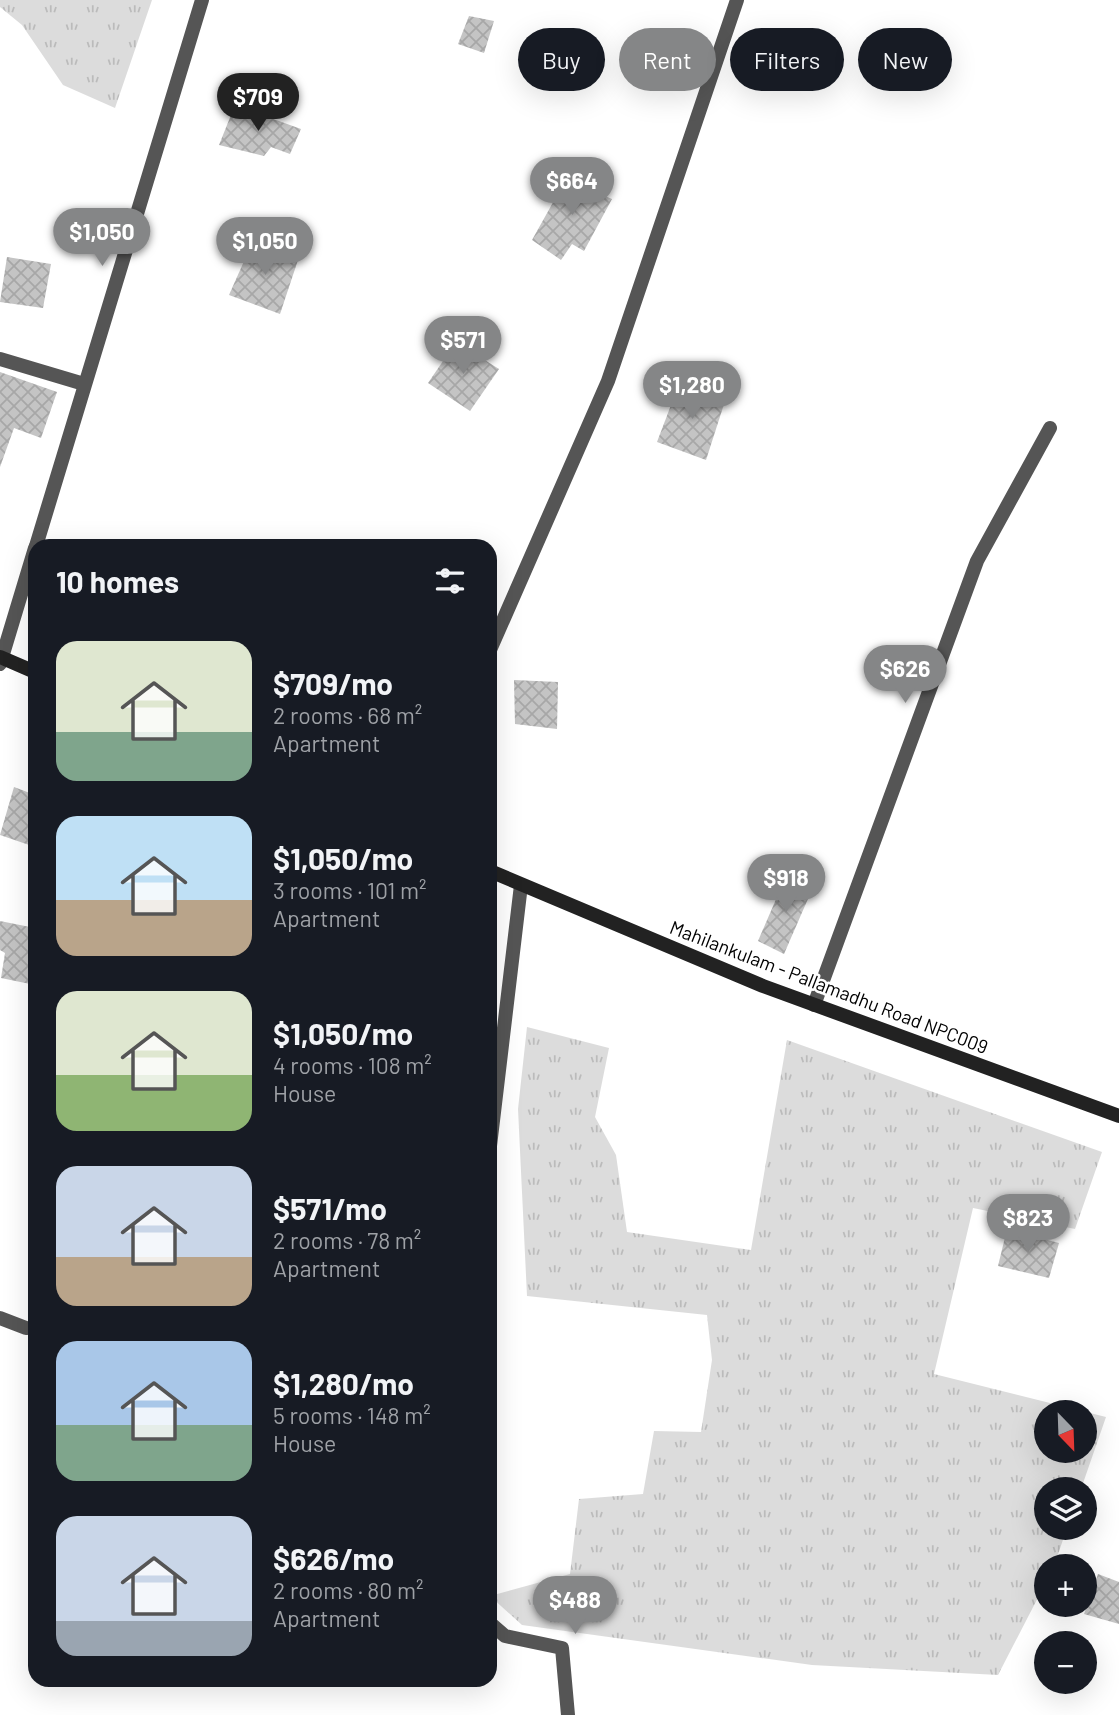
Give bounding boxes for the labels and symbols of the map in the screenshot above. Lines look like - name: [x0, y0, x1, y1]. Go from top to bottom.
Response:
- pin: $709: [217, 74, 299, 133]
- pin: $664: [531, 158, 613, 217]
- pin: $1,050: [45, 208, 159, 268]
- pin: $1,050: [208, 218, 322, 277]
- pin: $571: [422, 316, 504, 376]
- pin: $1,280: [635, 362, 749, 421]
- pin: $626: [864, 646, 946, 705]
- pin: $918: [745, 855, 827, 914]
- street label: Mahilankulam - Pallamadhu Road NPC009: [667, 915, 992, 1058]
- pin: $823: [987, 1194, 1069, 1254]
- north arrow: [1034, 1400, 1097, 1463]
- pin: $488: [534, 1576, 616, 1636]

